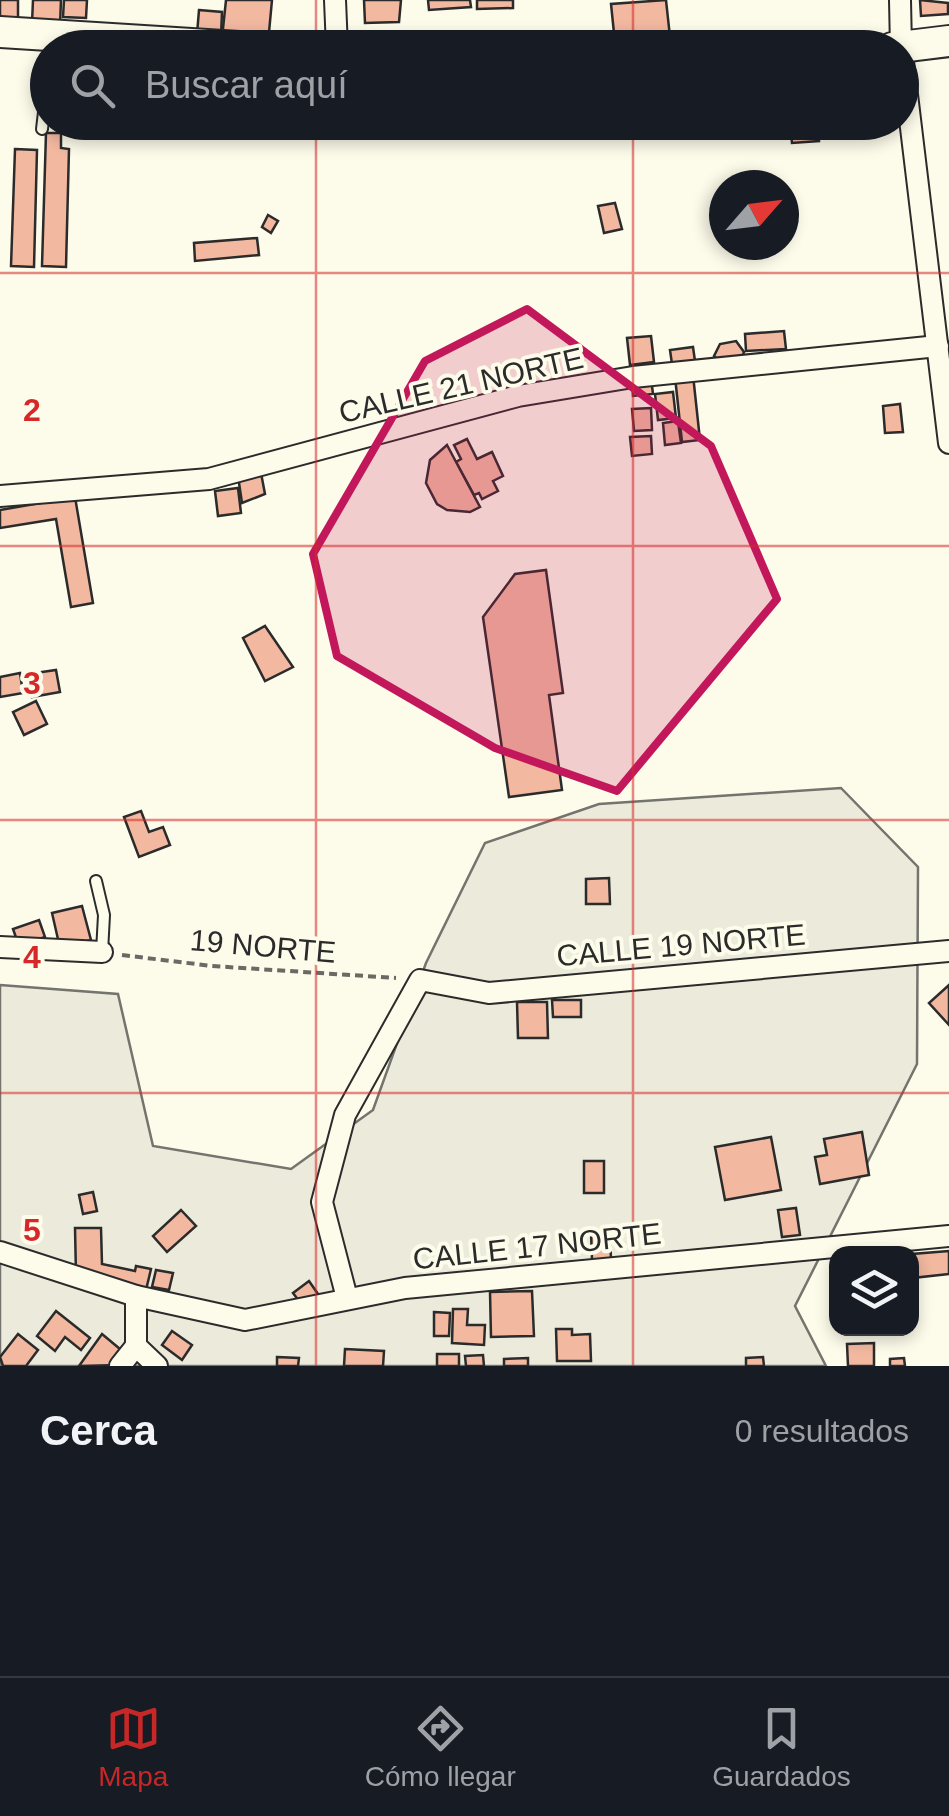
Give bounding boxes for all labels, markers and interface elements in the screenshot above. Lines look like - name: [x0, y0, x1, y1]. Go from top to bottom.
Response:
- search box: [30, 30, 919, 140]
- icon: search: [65, 58, 120, 113]
- text: Buscar aquí: [145, 64, 348, 106]
- north arrow: [709, 170, 799, 260]
- street label: CALLE 21 NORTE: [336, 341, 586, 429]
- text: 2: [23, 392, 41, 428]
- text: 3: [23, 665, 41, 701]
- street label: CALLE 19 NORTE: [555, 918, 807, 972]
- street label: 19 NORTE: [189, 923, 337, 969]
- text: 4: [23, 939, 41, 975]
- text: 5: [23, 1212, 41, 1248]
- street label: CALLE 17 NORTE: [411, 1217, 663, 1275]
- map controls: [829, 1246, 919, 1336]
- button: layers: [829, 1246, 919, 1336]
- text: Cerca: [40, 1407, 157, 1454]
- text: 0 resultados: [735, 1413, 909, 1449]
- tab: Mapa: [98, 1701, 168, 1793]
- tab: Cómo llegar: [365, 1701, 516, 1793]
- tab: Guardados: [712, 1701, 851, 1793]

